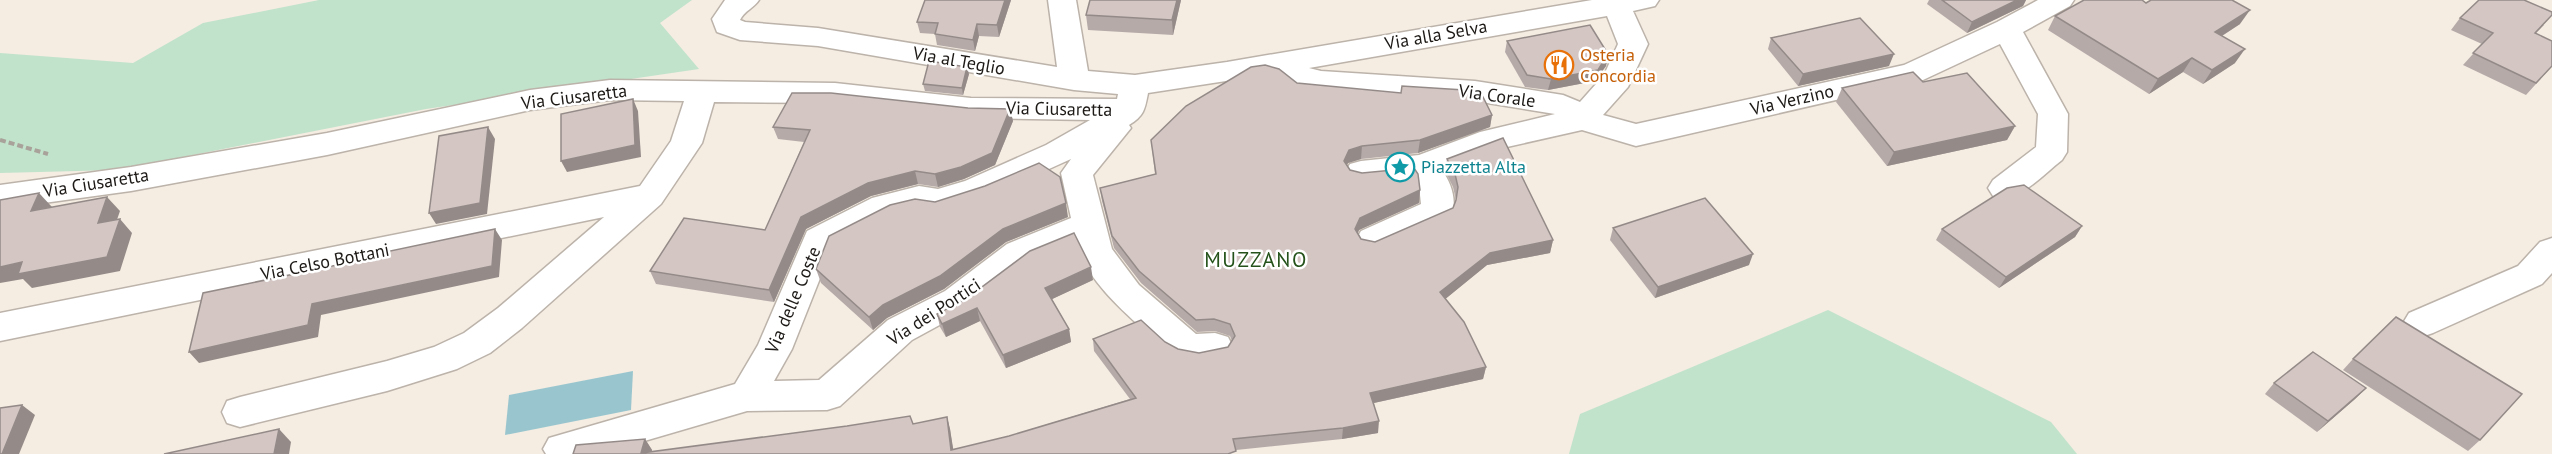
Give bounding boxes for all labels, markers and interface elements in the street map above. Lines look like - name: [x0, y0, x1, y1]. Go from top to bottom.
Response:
- street label: Via alla Selva: [1382, 14, 1489, 55]
- street label: Via al Teglio: [910, 41, 1007, 80]
- place label: Osteria Concordia: [1580, 43, 1656, 87]
- restaurant icon: Osteria Concordia: [1543, 49, 1575, 81]
- street label: Via Ciusaretta: [519, 79, 628, 115]
- street label: Via Corale: [1456, 79, 1537, 112]
- street label: Via Verzino: [1747, 79, 1836, 121]
- street label: Via Ciusaretta: [1005, 96, 1112, 121]
- place icon: Piazzetta Alta: [1384, 151, 1416, 183]
- place label: Piazzetta Alta: [1421, 155, 1526, 178]
- street label: Via Ciusaretta: [41, 163, 150, 202]
- street label: Via Celso Bottani: [258, 238, 391, 285]
- street label: Via delle Coste: [759, 243, 825, 358]
- district label: MUZZANO: [1204, 246, 1308, 273]
- street label: Via dei Portici: [882, 273, 985, 351]

